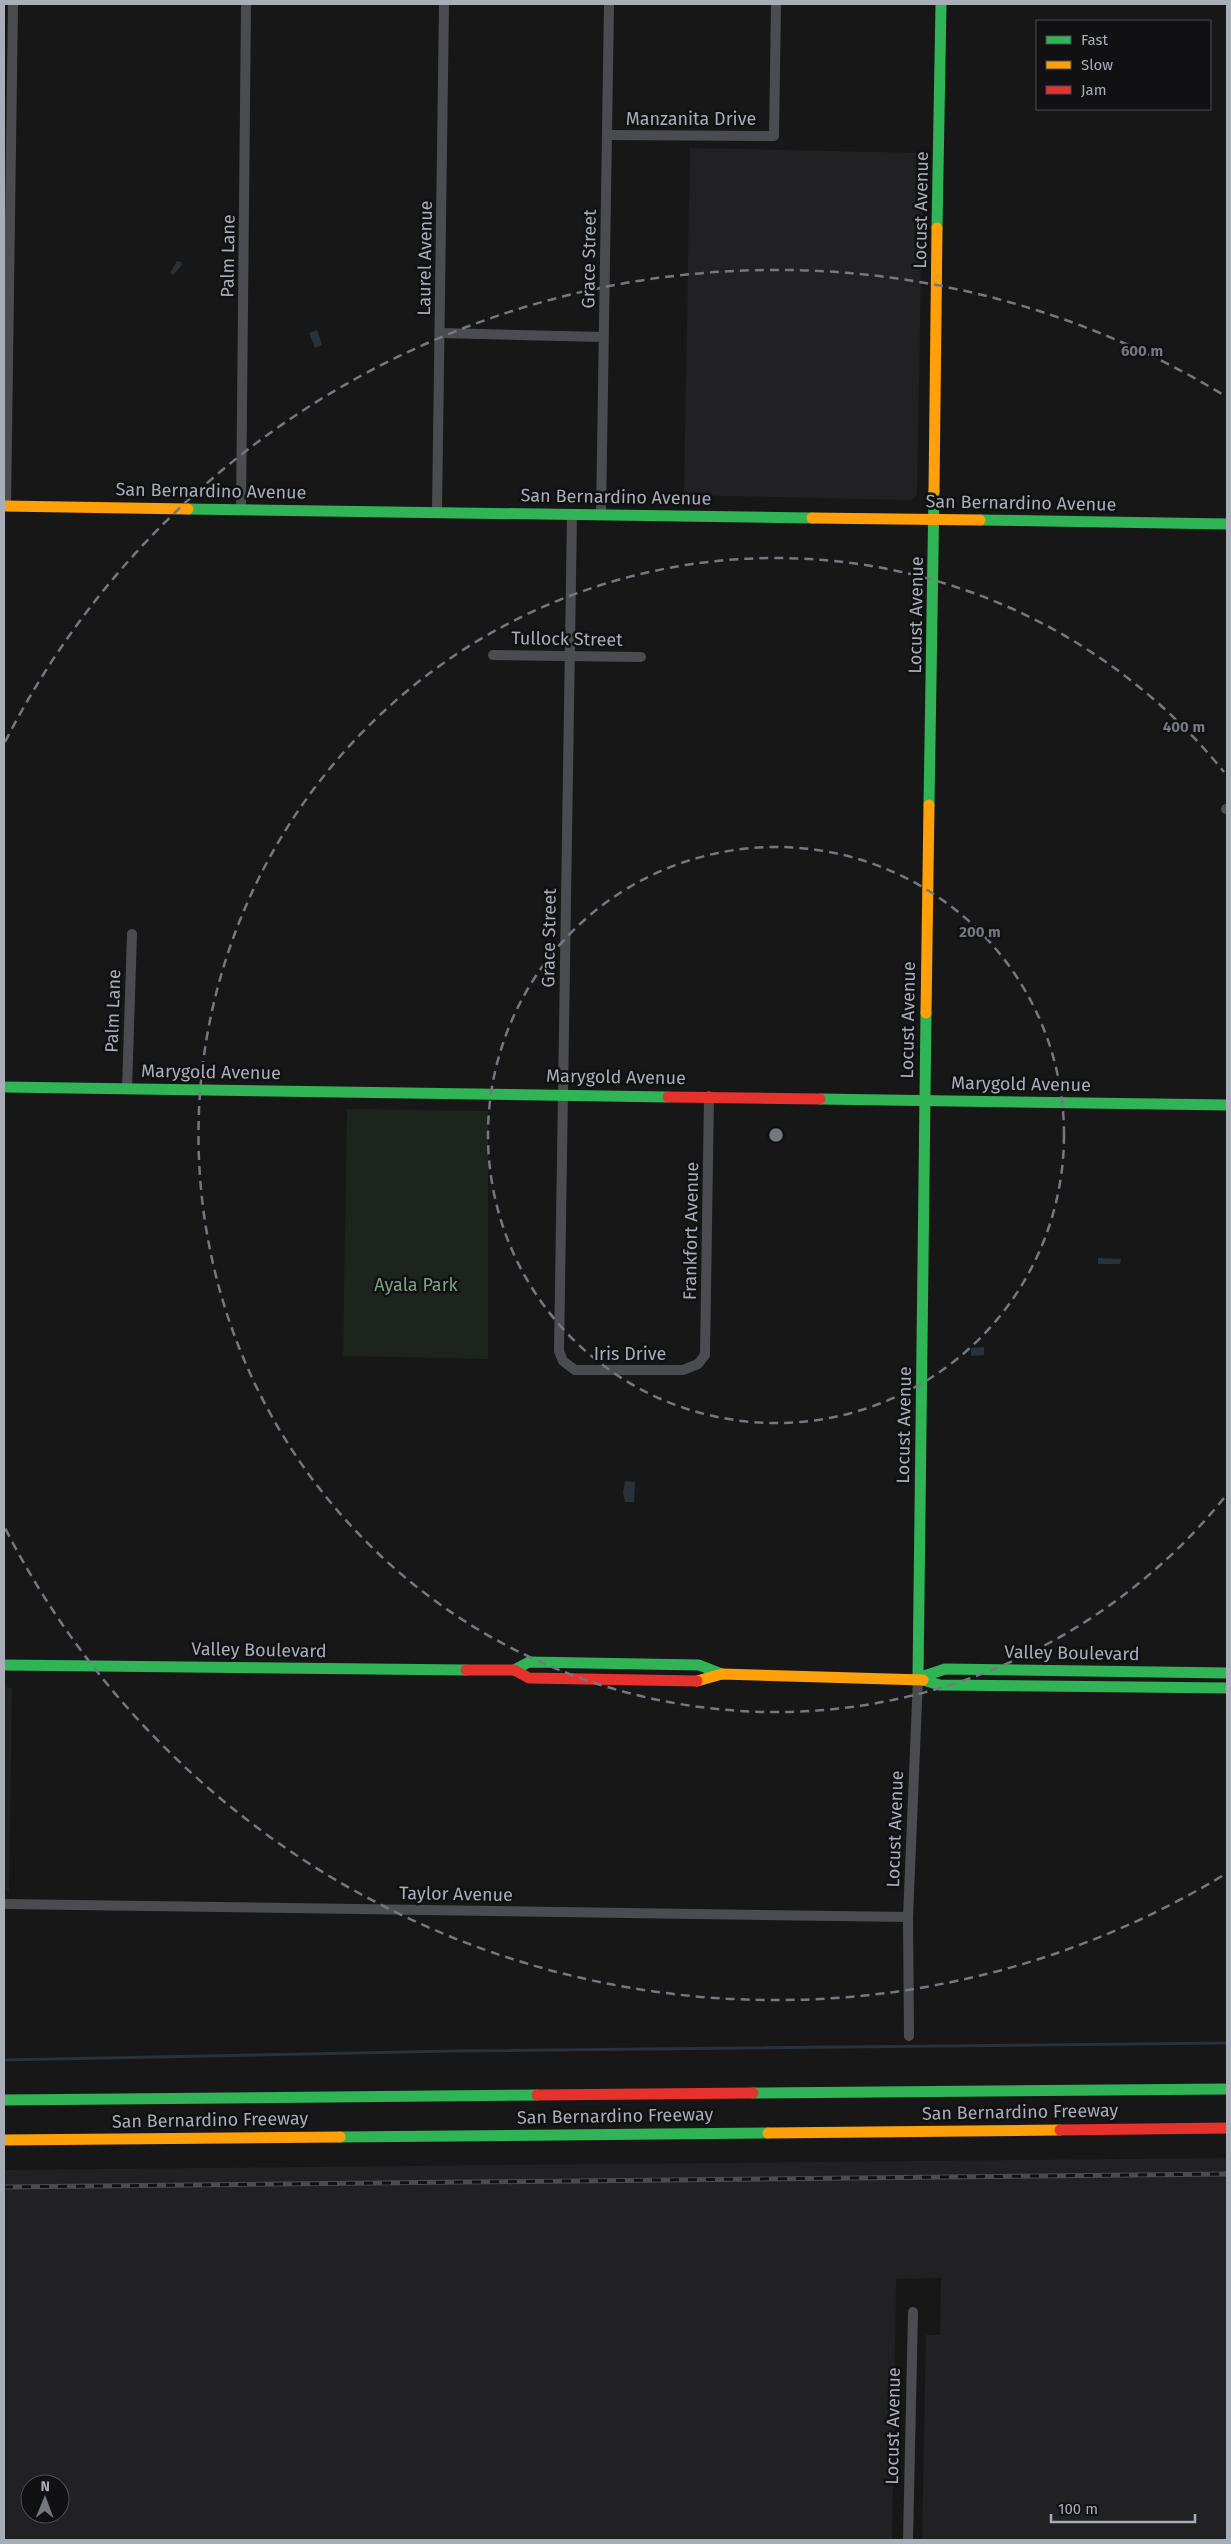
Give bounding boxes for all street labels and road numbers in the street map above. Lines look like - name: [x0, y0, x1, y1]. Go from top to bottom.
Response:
- street label: Manzanita Drive: [626, 108, 756, 130]
- street label: Locust Avenue: [909, 151, 933, 269]
- street label: Laurel Avenue: [413, 200, 437, 316]
- street label: Grace Street: [577, 209, 601, 309]
- street label: Palm Lane: [216, 214, 240, 298]
- street label: San Bernardino Avenue: [115, 478, 307, 504]
- street label: San Bernardino Avenue: [520, 484, 712, 510]
- street label: San Bernardino Avenue: [925, 490, 1117, 516]
- street label: Locust Avenue: [904, 556, 928, 674]
- street label: Tullock Street: [511, 627, 623, 651]
- street label: Grace Street: [537, 888, 561, 988]
- street label: Locust Avenue: [896, 961, 920, 1079]
- street label: Palm Lane: [101, 969, 125, 1053]
- street label: Marygold Avenue: [141, 1060, 281, 1084]
- street label: Marygold Avenue: [546, 1065, 686, 1089]
- street label: Marygold Avenue: [951, 1072, 1091, 1096]
- street label: Frankfort Avenue: [679, 1162, 703, 1300]
- street label: Iris Drive: [594, 1343, 666, 1365]
- street label: Locust Avenue: [892, 1366, 916, 1484]
- street label: Valley Boulevard: [191, 1638, 327, 1662]
- street label: Valley Boulevard: [1004, 1641, 1140, 1665]
- street label: Locust Avenue: [882, 1770, 908, 1888]
- street label: Taylor Avenue: [399, 1882, 513, 1906]
- street label: San Bernardino Freeway: [922, 2099, 1118, 2125]
- street label: San Bernardino Freeway: [517, 2103, 713, 2129]
- street label: San Bernardino Freeway: [112, 2107, 308, 2133]
- street label: Locust Avenue: [881, 2367, 905, 2485]

